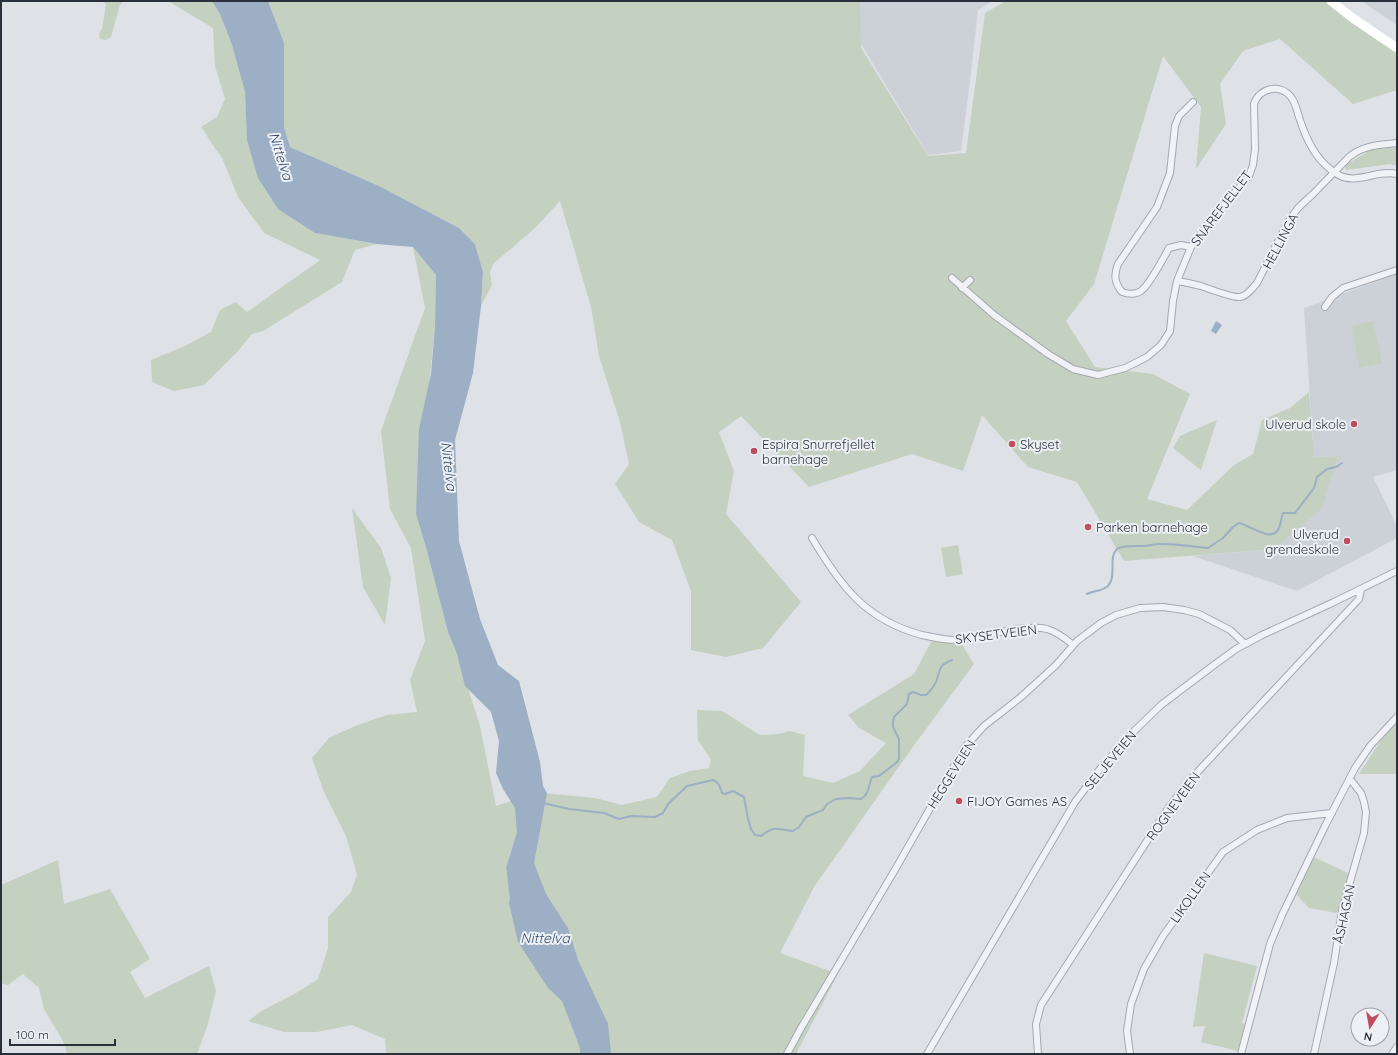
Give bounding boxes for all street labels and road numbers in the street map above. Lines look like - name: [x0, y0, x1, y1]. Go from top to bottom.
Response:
- street label: SNAREFJELLET: [1187, 167, 1255, 249]
- street label: HELLINGA: [1259, 210, 1302, 272]
- street label: SKYSETVEIEN: [954, 621, 1038, 647]
- street label: SELJEVEIEN: [1081, 727, 1139, 793]
- street label: HEGGEVEIEN: [923, 737, 979, 811]
- street label: ROGNEVEIEN: [1143, 769, 1203, 843]
- street label: LIKOLLEN: [1166, 868, 1214, 926]
- street label: ÅSHAGAN: [1330, 883, 1358, 945]

